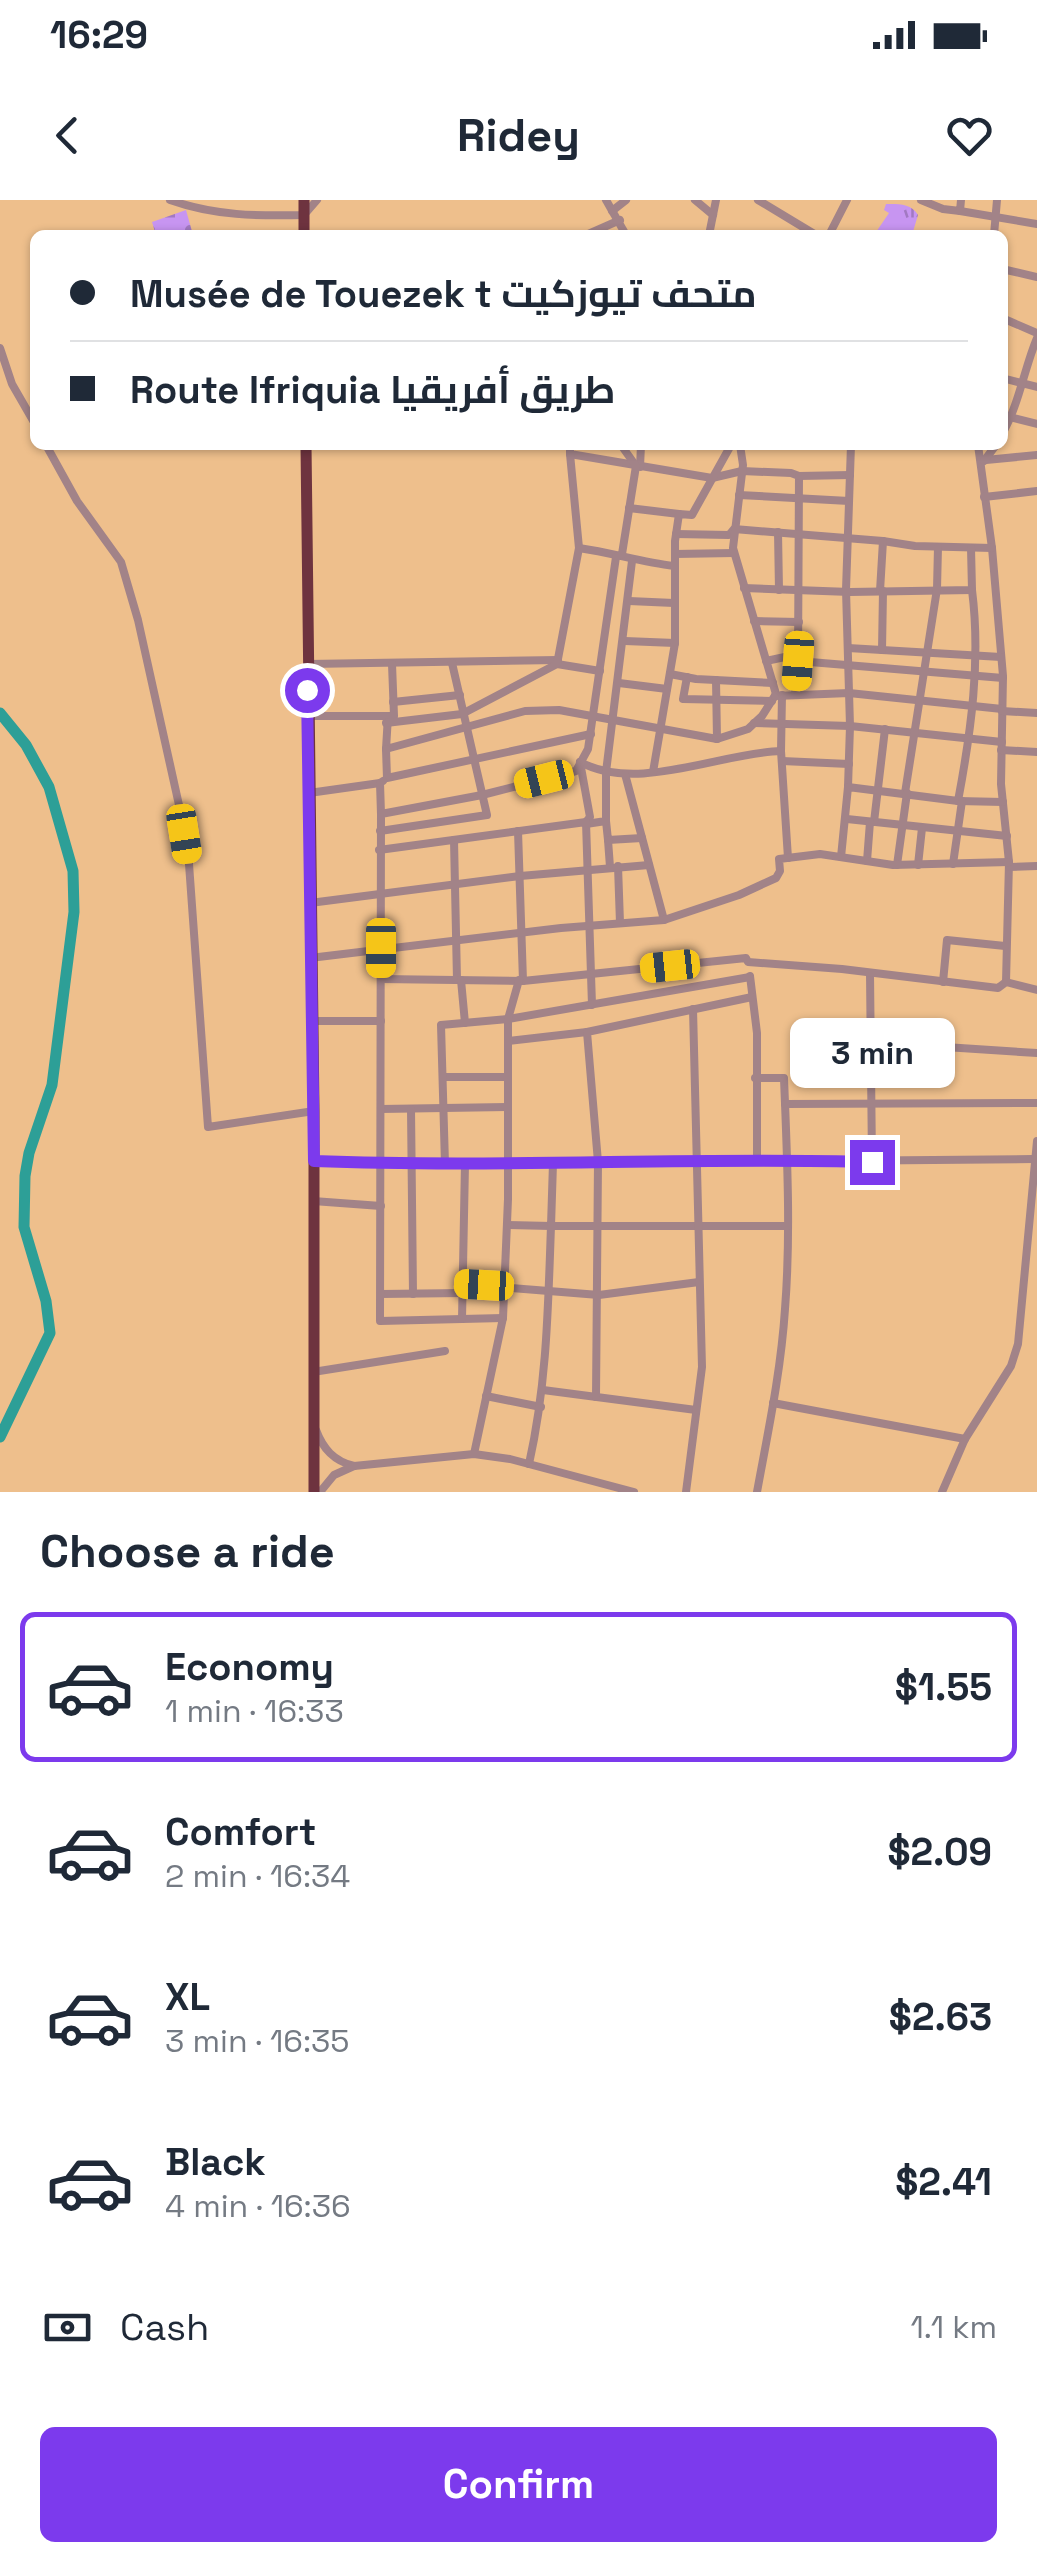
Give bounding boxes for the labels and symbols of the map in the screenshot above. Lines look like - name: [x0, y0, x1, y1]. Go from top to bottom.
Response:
- car: [781, 630, 815, 692]
- route start: [285, 668, 330, 713]
- car: [511, 757, 577, 801]
- car: [164, 802, 204, 866]
- car: [366, 918, 396, 978]
- car: [639, 948, 701, 984]
- callout: 3 min: [790, 1017, 954, 1087]
- route end: [850, 1140, 895, 1185]
- car: [453, 1268, 515, 1302]

